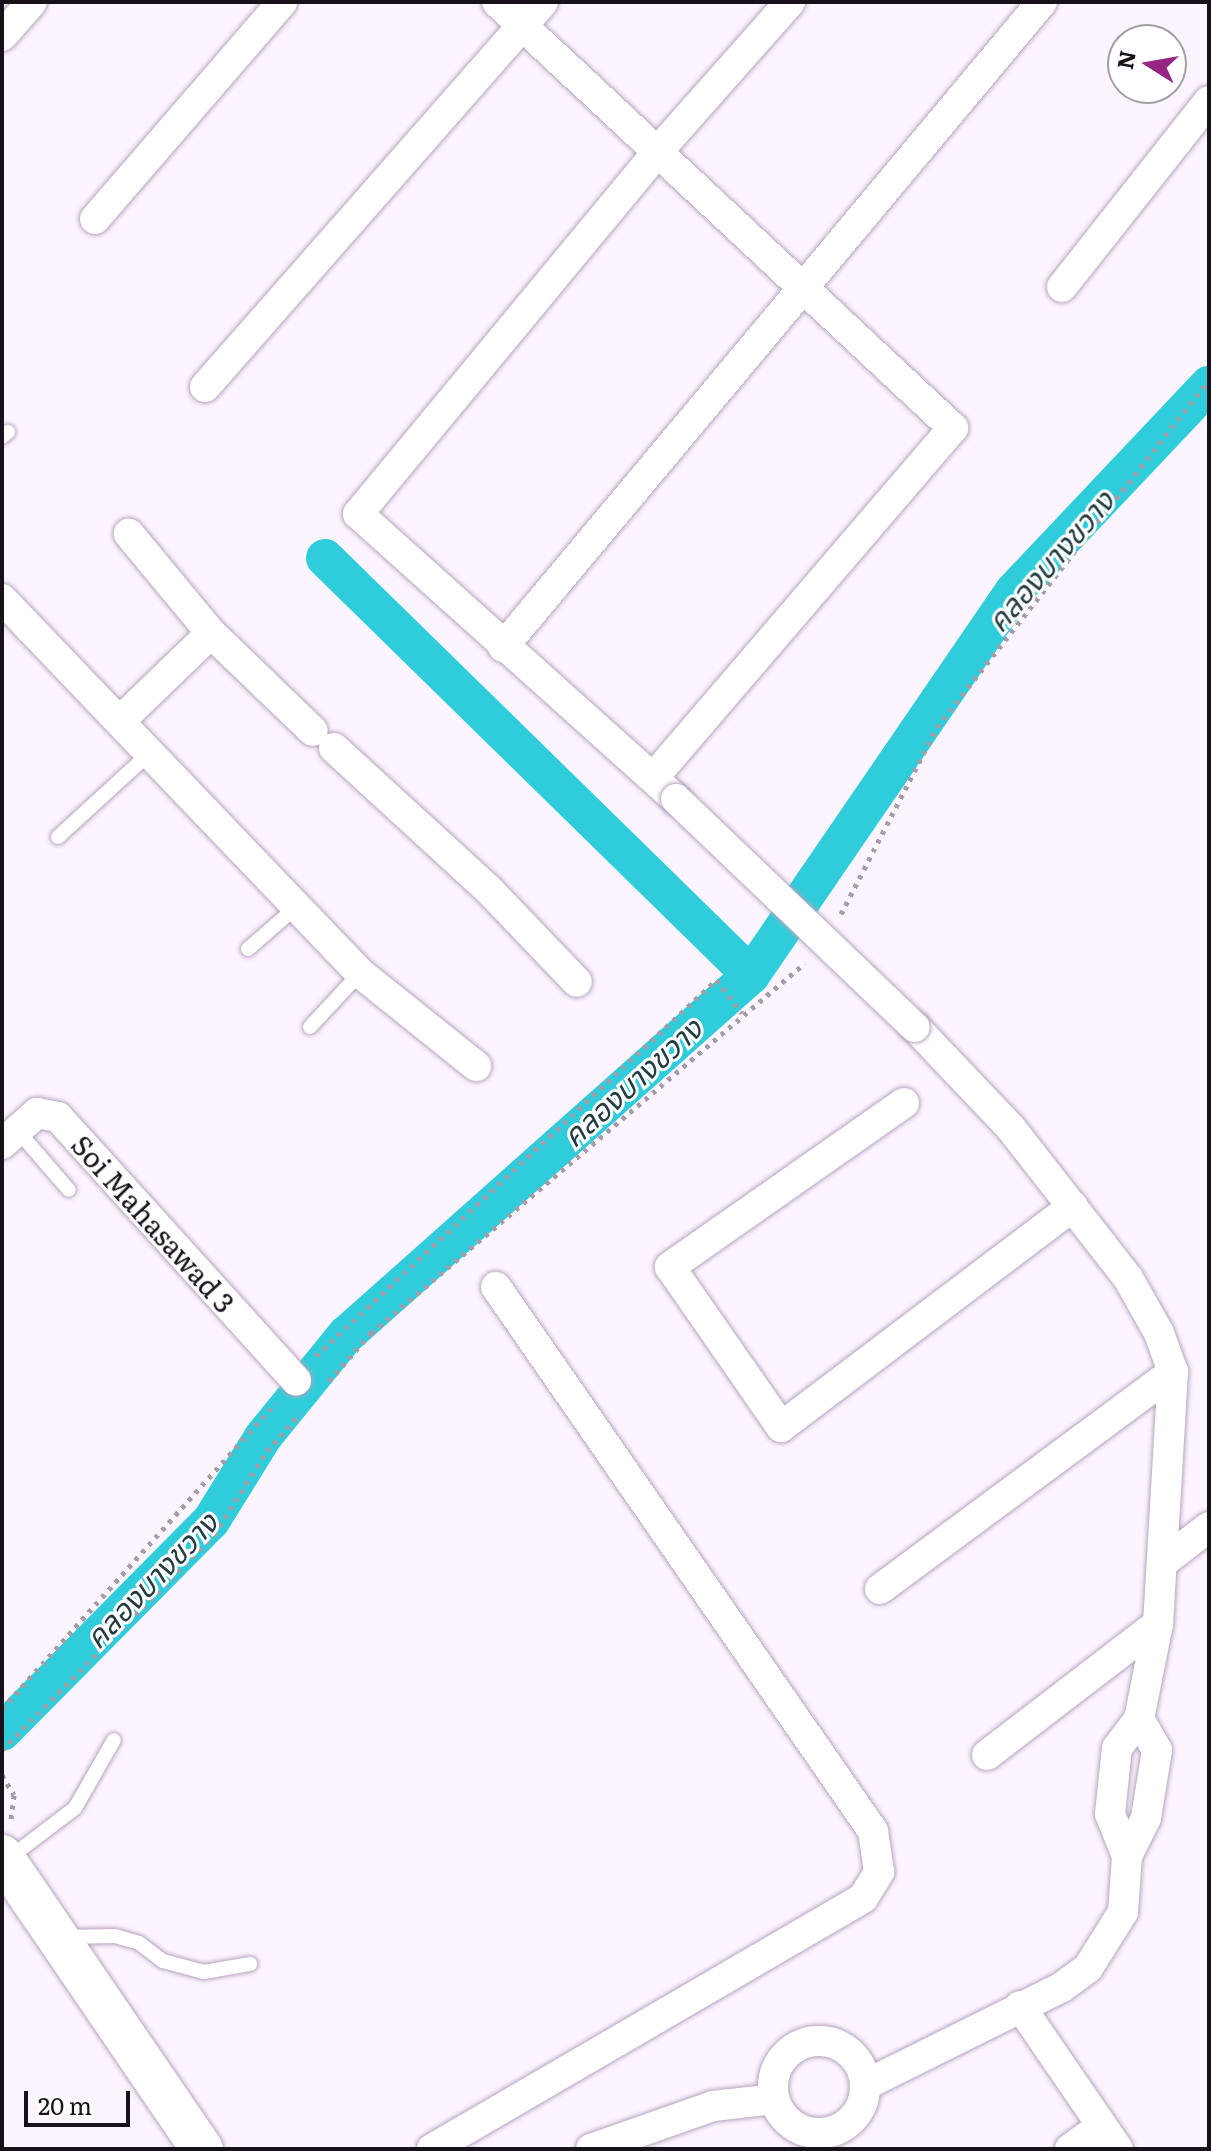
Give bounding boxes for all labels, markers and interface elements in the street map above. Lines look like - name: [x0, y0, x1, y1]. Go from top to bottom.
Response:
- north arrow: [1107, 24, 1187, 104]
- text: N: [1107, 47, 1143, 72]
- water label: คลองบางขวาง: [978, 482, 1120, 638]
- water label: คลองบางขวาง: [554, 1009, 708, 1153]
- street label: Soi Mahasawad 3: [65, 1127, 243, 1319]
- water label: คลองบางขวาง: [76, 1504, 224, 1654]
- scale bar: [28, 2075, 134, 2125]
- text: 20 m: [38, 2087, 92, 2122]

